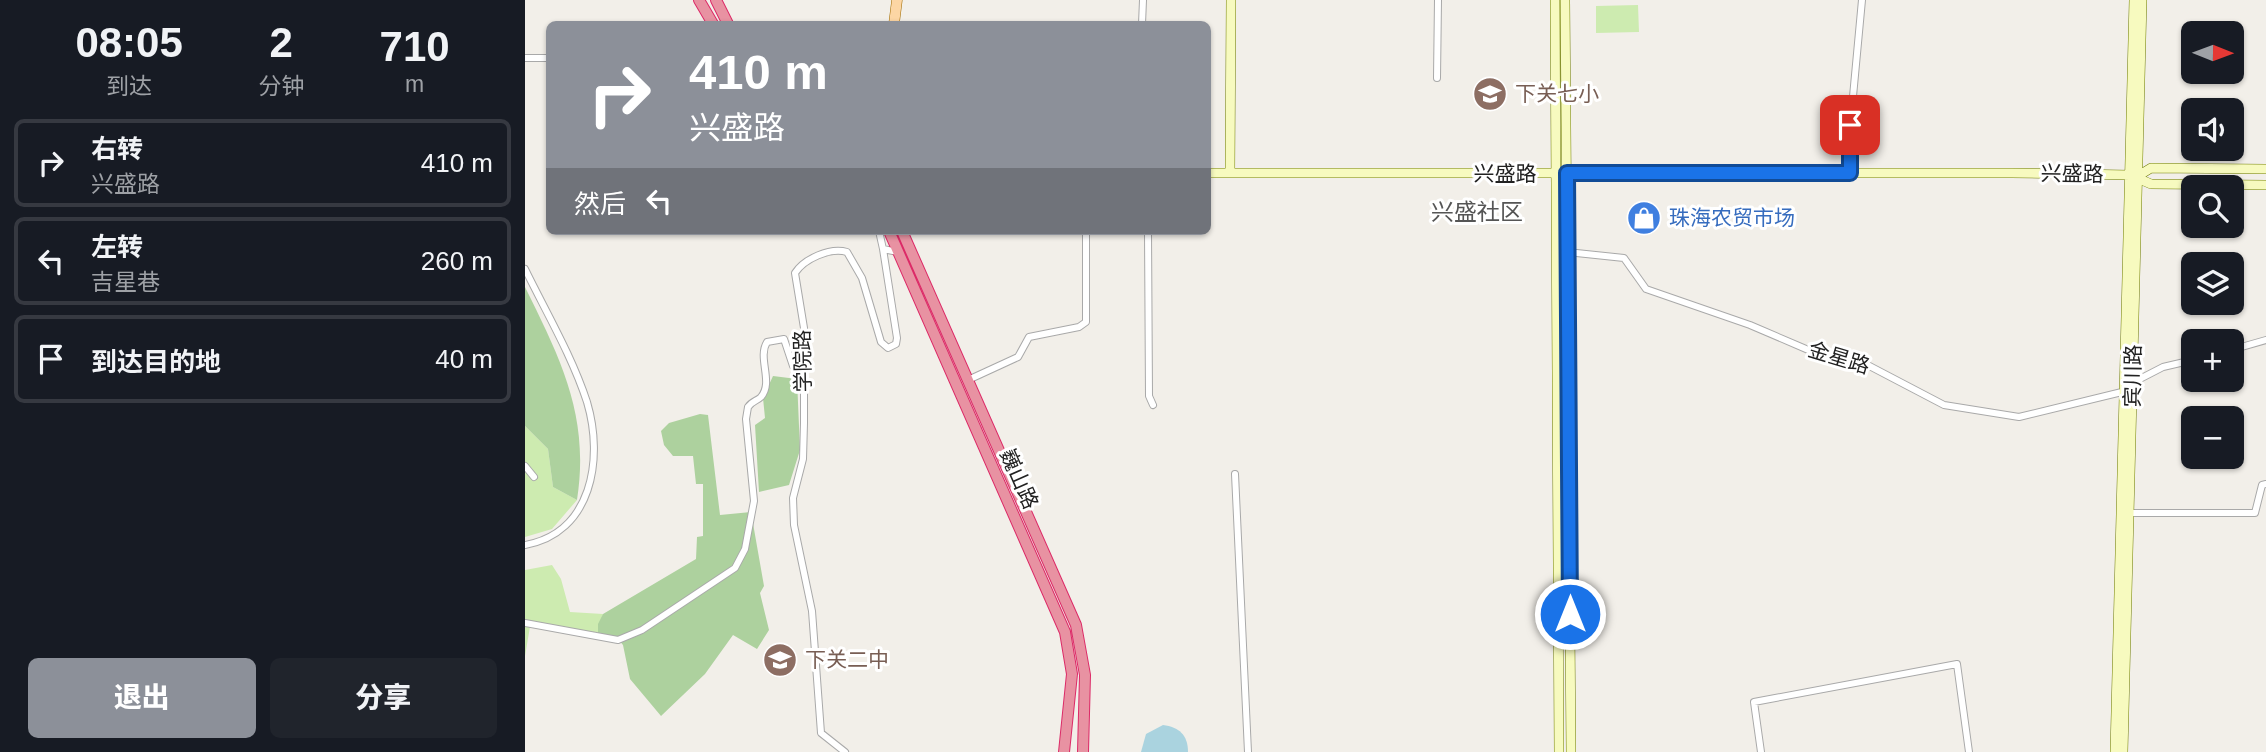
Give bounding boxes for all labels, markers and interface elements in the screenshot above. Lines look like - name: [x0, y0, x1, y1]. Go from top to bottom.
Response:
- text: 08:05: [75, 19, 183, 66]
- text: 2: [269, 19, 293, 66]
- north arrow: [2181, 21, 2243, 84]
- map controls: [2181, 21, 2244, 469]
- text: 710: [380, 23, 450, 70]
- text: 410 m: [689, 45, 828, 99]
- icon: right: [574, 49, 665, 140]
- text: m: [405, 71, 424, 97]
- text: 到达: [106, 73, 152, 99]
- text: 分钟: [258, 73, 304, 99]
- school or university icon: 下关七小: [1471, 75, 1509, 113]
- place label: 下关七小: [1515, 82, 1599, 105]
- pin: [1820, 95, 1880, 155]
- button: sound: [2181, 98, 2244, 161]
- icon: arrive: [1831, 106, 1869, 144]
- text: 兴盛路: [689, 110, 785, 146]
- text: 右转: [91, 134, 143, 164]
- icon: right: [32, 144, 70, 182]
- text: 410 m: [421, 148, 493, 178]
- street label: 兴盛路: [2040, 161, 2104, 186]
- street label: 兴盛路: [1474, 162, 1537, 185]
- text: 兴盛路: [91, 171, 160, 197]
- button: search: [2181, 175, 2244, 238]
- icon: left: [640, 182, 678, 220]
- text: 然后: [574, 189, 626, 219]
- district label: 兴盛社区: [1431, 199, 1523, 225]
- shop icon: 珠海农贸市场: [1625, 199, 1663, 237]
- place label: 珠海农贸市场: [1669, 206, 1795, 229]
- text: 左转: [91, 232, 143, 262]
- icon: left: [32, 242, 70, 280]
- text: 260 m: [421, 246, 493, 276]
- button: layers: [2181, 252, 2244, 315]
- text: 吉星巷: [91, 269, 160, 295]
- street label: 学院路: [790, 329, 815, 393]
- button: +: [2181, 329, 2244, 392]
- street label: 金星路: [1806, 337, 1873, 378]
- icon: arrive: [32, 340, 70, 378]
- text: 40 m: [435, 344, 493, 374]
- street label: 宾川路: [2120, 344, 2145, 408]
- text: 到达目的地: [91, 347, 221, 377]
- button: −: [2181, 406, 2244, 469]
- street label: 巍山路: [996, 445, 1043, 512]
- position arrow: [1533, 577, 1607, 651]
- school or university icon: 下关二中: [761, 641, 799, 679]
- place label: 下关二中: [805, 648, 889, 671]
- button: 退出: [28, 658, 256, 738]
- button: 分享: [270, 658, 497, 738]

